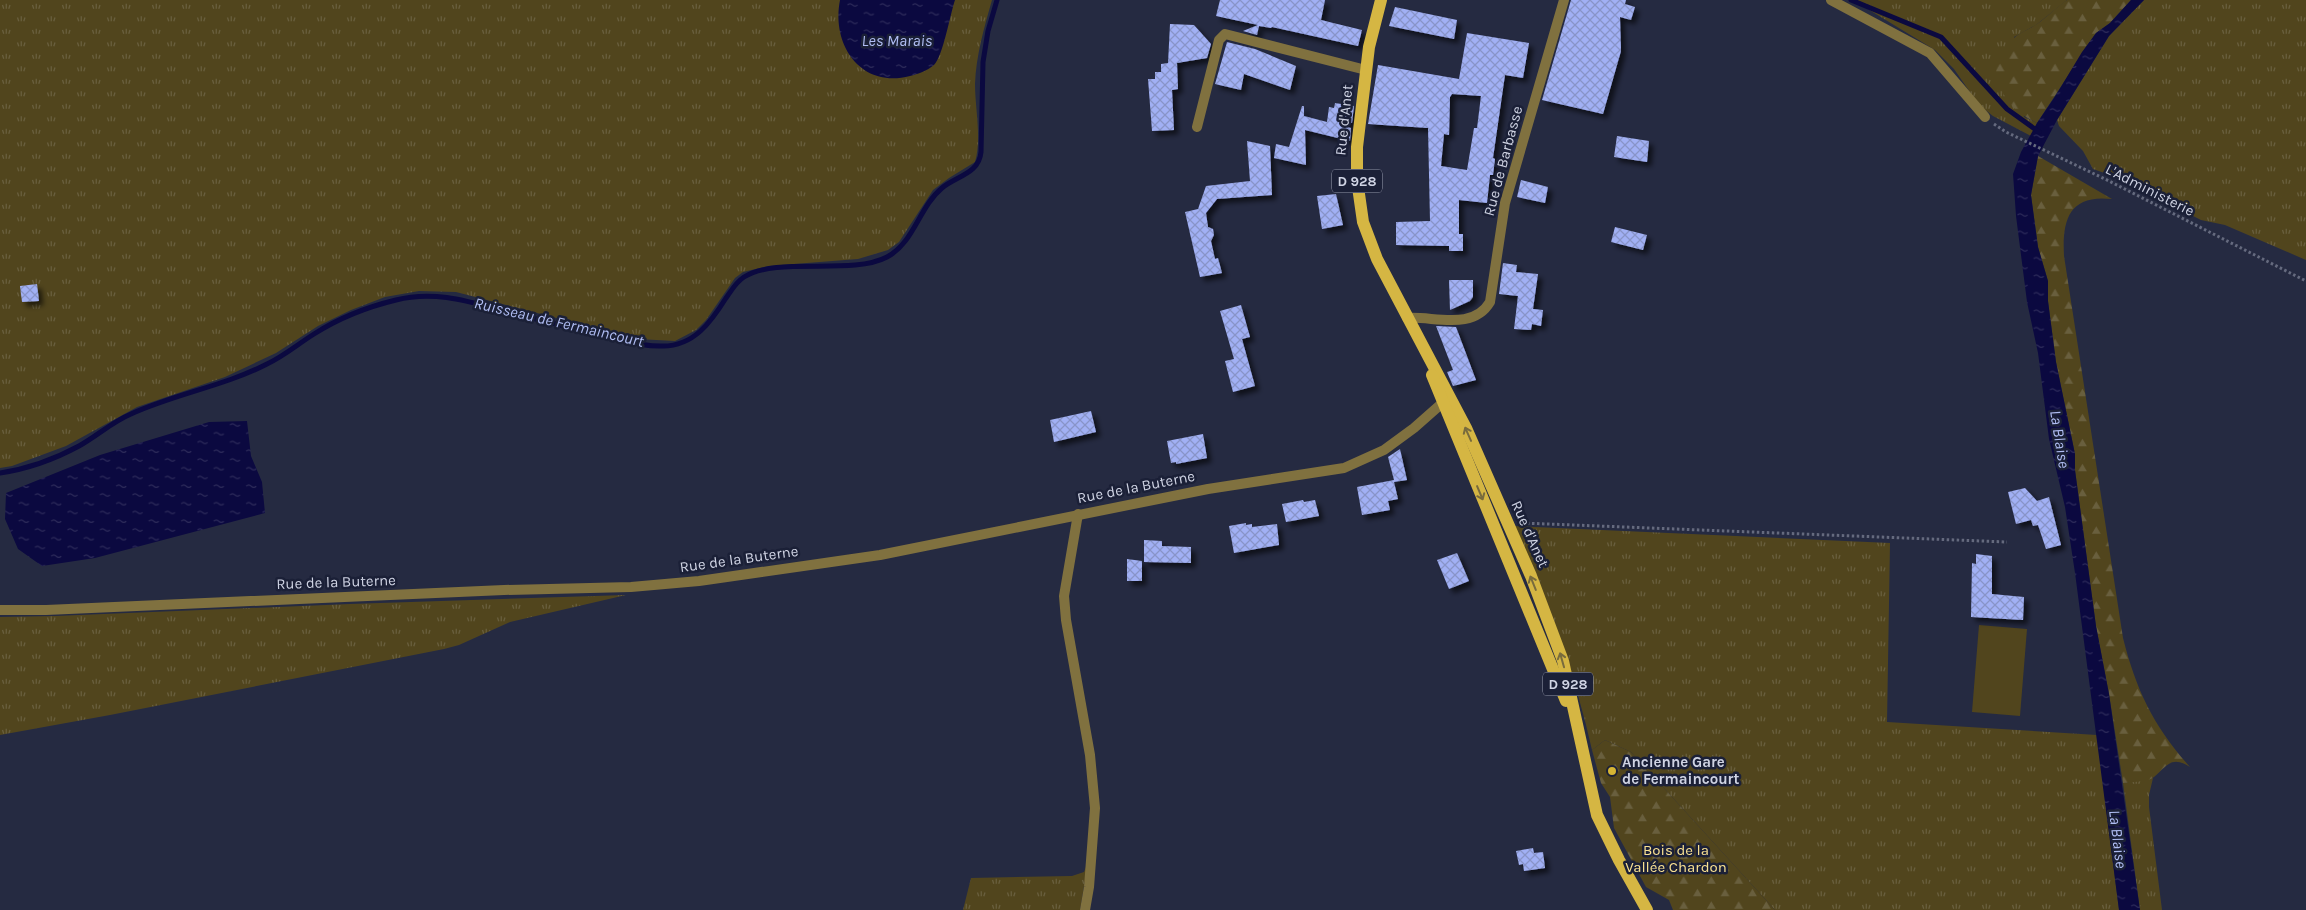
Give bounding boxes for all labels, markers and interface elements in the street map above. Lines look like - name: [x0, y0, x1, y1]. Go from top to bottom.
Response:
- water label: Les Marais: [862, 31, 933, 50]
- street label: Rue d'Anet: [1331, 83, 1357, 156]
- street label: Rue de Barbasse: [1480, 104, 1526, 218]
- street label: L'Administerie: [2103, 160, 2197, 220]
- road number: D 928: [1332, 170, 1382, 192]
- water label: Ruisseau de Fermaincourt: [472, 293, 646, 351]
- water label: La Blaise: [2046, 409, 2074, 470]
- one-way arrow: [1463, 427, 1472, 442]
- street label: Rue de la Buterne: [1076, 467, 1196, 507]
- one-way arrow: [1475, 485, 1485, 500]
- street label: Rue d'Anet: [1507, 498, 1553, 571]
- street label: Rue de la Buterne: [679, 542, 799, 576]
- street label: Rue de la Buterne: [276, 571, 396, 593]
- one-way arrow: [1528, 576, 1538, 591]
- one-way arrow: [1556, 652, 1566, 668]
- road number: D 928: [1543, 672, 1593, 696]
- place label: Ancienne Gare de Fermaincourt: [1622, 753, 1740, 788]
- marker: Ancienne Gare de Fermaincourt: [1606, 765, 1618, 777]
- water label: La Blaise: [2105, 809, 2131, 870]
- park label: Bois de la Vallée Chardon: [1625, 841, 1727, 876]

